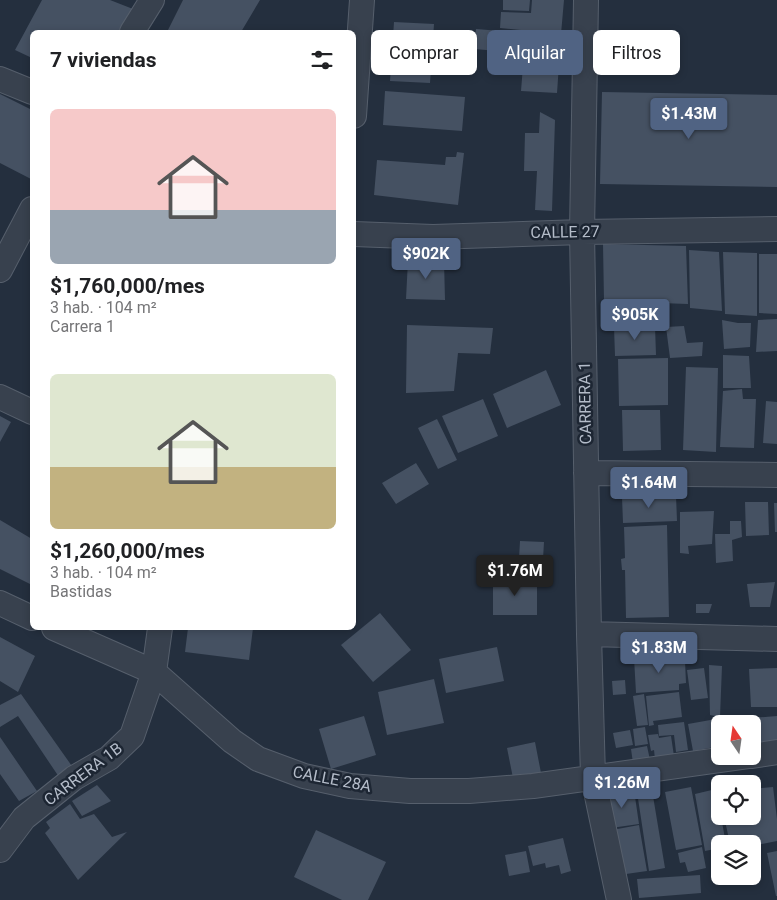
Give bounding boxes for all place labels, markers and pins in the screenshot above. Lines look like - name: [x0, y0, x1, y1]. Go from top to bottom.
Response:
- pin: $1.43M: [648, 98, 730, 140]
- pin: $902K: [391, 238, 461, 280]
- pin: $905K: [600, 298, 670, 341]
- pin: $1.64M: [608, 466, 690, 509]
- pin: $1.76M: [474, 554, 556, 597]
- pin: $1.83M: [618, 632, 700, 674]
- pin: $1.26M: [581, 766, 663, 809]

